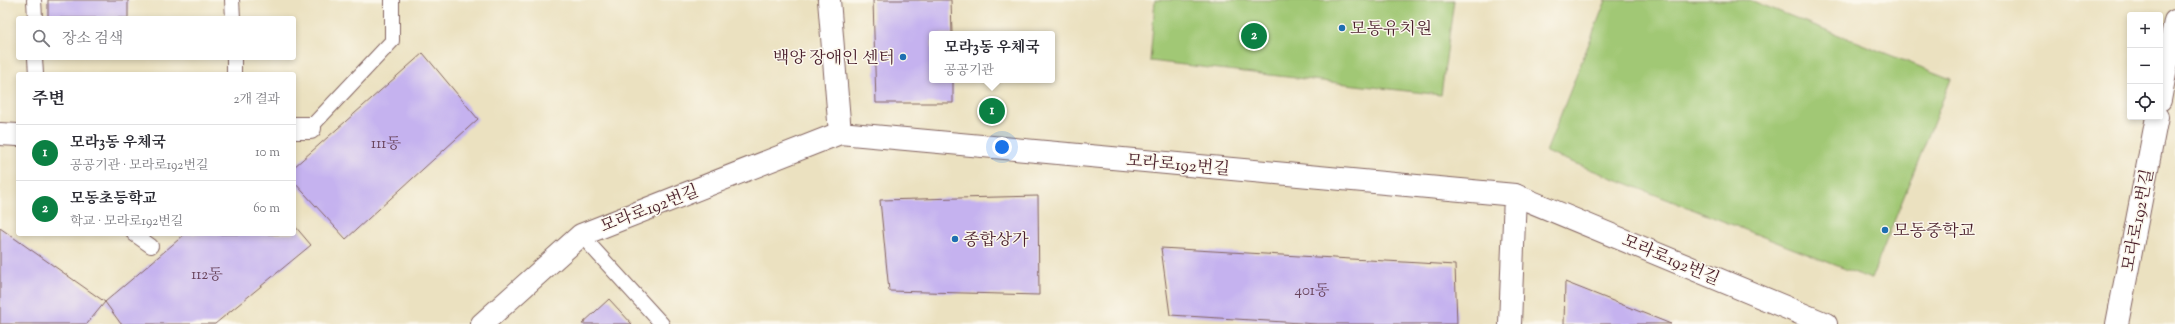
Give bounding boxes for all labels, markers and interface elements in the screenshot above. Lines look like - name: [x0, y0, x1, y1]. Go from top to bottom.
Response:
- map controls: [2127, 12, 2163, 120]
- button: +: [2127, 12, 2163, 48]
- search box: [16, 16, 296, 60]
- place label: 모동유치원: [1350, 18, 1432, 42]
- pin: 2: [1241, 21, 1267, 51]
- marker: 모동유치원: [1337, 23, 1347, 33]
- icon: search: [30, 27, 52, 49]
- text: 장소 검색: [62, 29, 123, 50]
- popup: [929, 31, 1055, 83]
- text: 모라3동 우체국: [944, 38, 1040, 59]
- place label: 백양 장애인 센터: [773, 47, 895, 71]
- button: −: [2127, 48, 2163, 84]
- marker: 백양 장애인 센터: [898, 52, 908, 62]
- text: 공공기관: [944, 62, 994, 80]
- button: locate: [2127, 84, 2163, 120]
- text: 주변: [32, 88, 65, 112]
- text: 2개 결과: [233, 91, 280, 109]
- pin: 1: [979, 96, 1005, 126]
- text: 모라3동 우체국: [70, 133, 166, 154]
- house number: 111동: [371, 134, 401, 155]
- your location: [992, 137, 1012, 157]
- text: 1: [43, 144, 47, 162]
- text: 10 m: [255, 144, 280, 162]
- street label: 모라로192번길: [1125, 150, 1231, 182]
- text: 공공기관 · 모라로192번길: [70, 157, 209, 175]
- street label: 모라로192번길: [2117, 167, 2161, 274]
- street label: 모라로192번길: [597, 180, 703, 240]
- text: 모동초등학교: [70, 189, 157, 210]
- text: 2: [42, 200, 48, 218]
- text: 60 m: [253, 200, 280, 218]
- text: 학교 · 모라로192번길: [70, 213, 183, 231]
- place label: 모동중학교: [1893, 220, 1976, 244]
- marker: 모동중학교: [1880, 225, 1890, 235]
- place label: 종합상가: [963, 229, 1029, 253]
- street label: 모라로192번길: [1618, 229, 1723, 292]
- marker: 종합상가: [950, 234, 960, 244]
- house number: 112동: [191, 265, 223, 286]
- house number: 401동: [1295, 281, 1330, 302]

